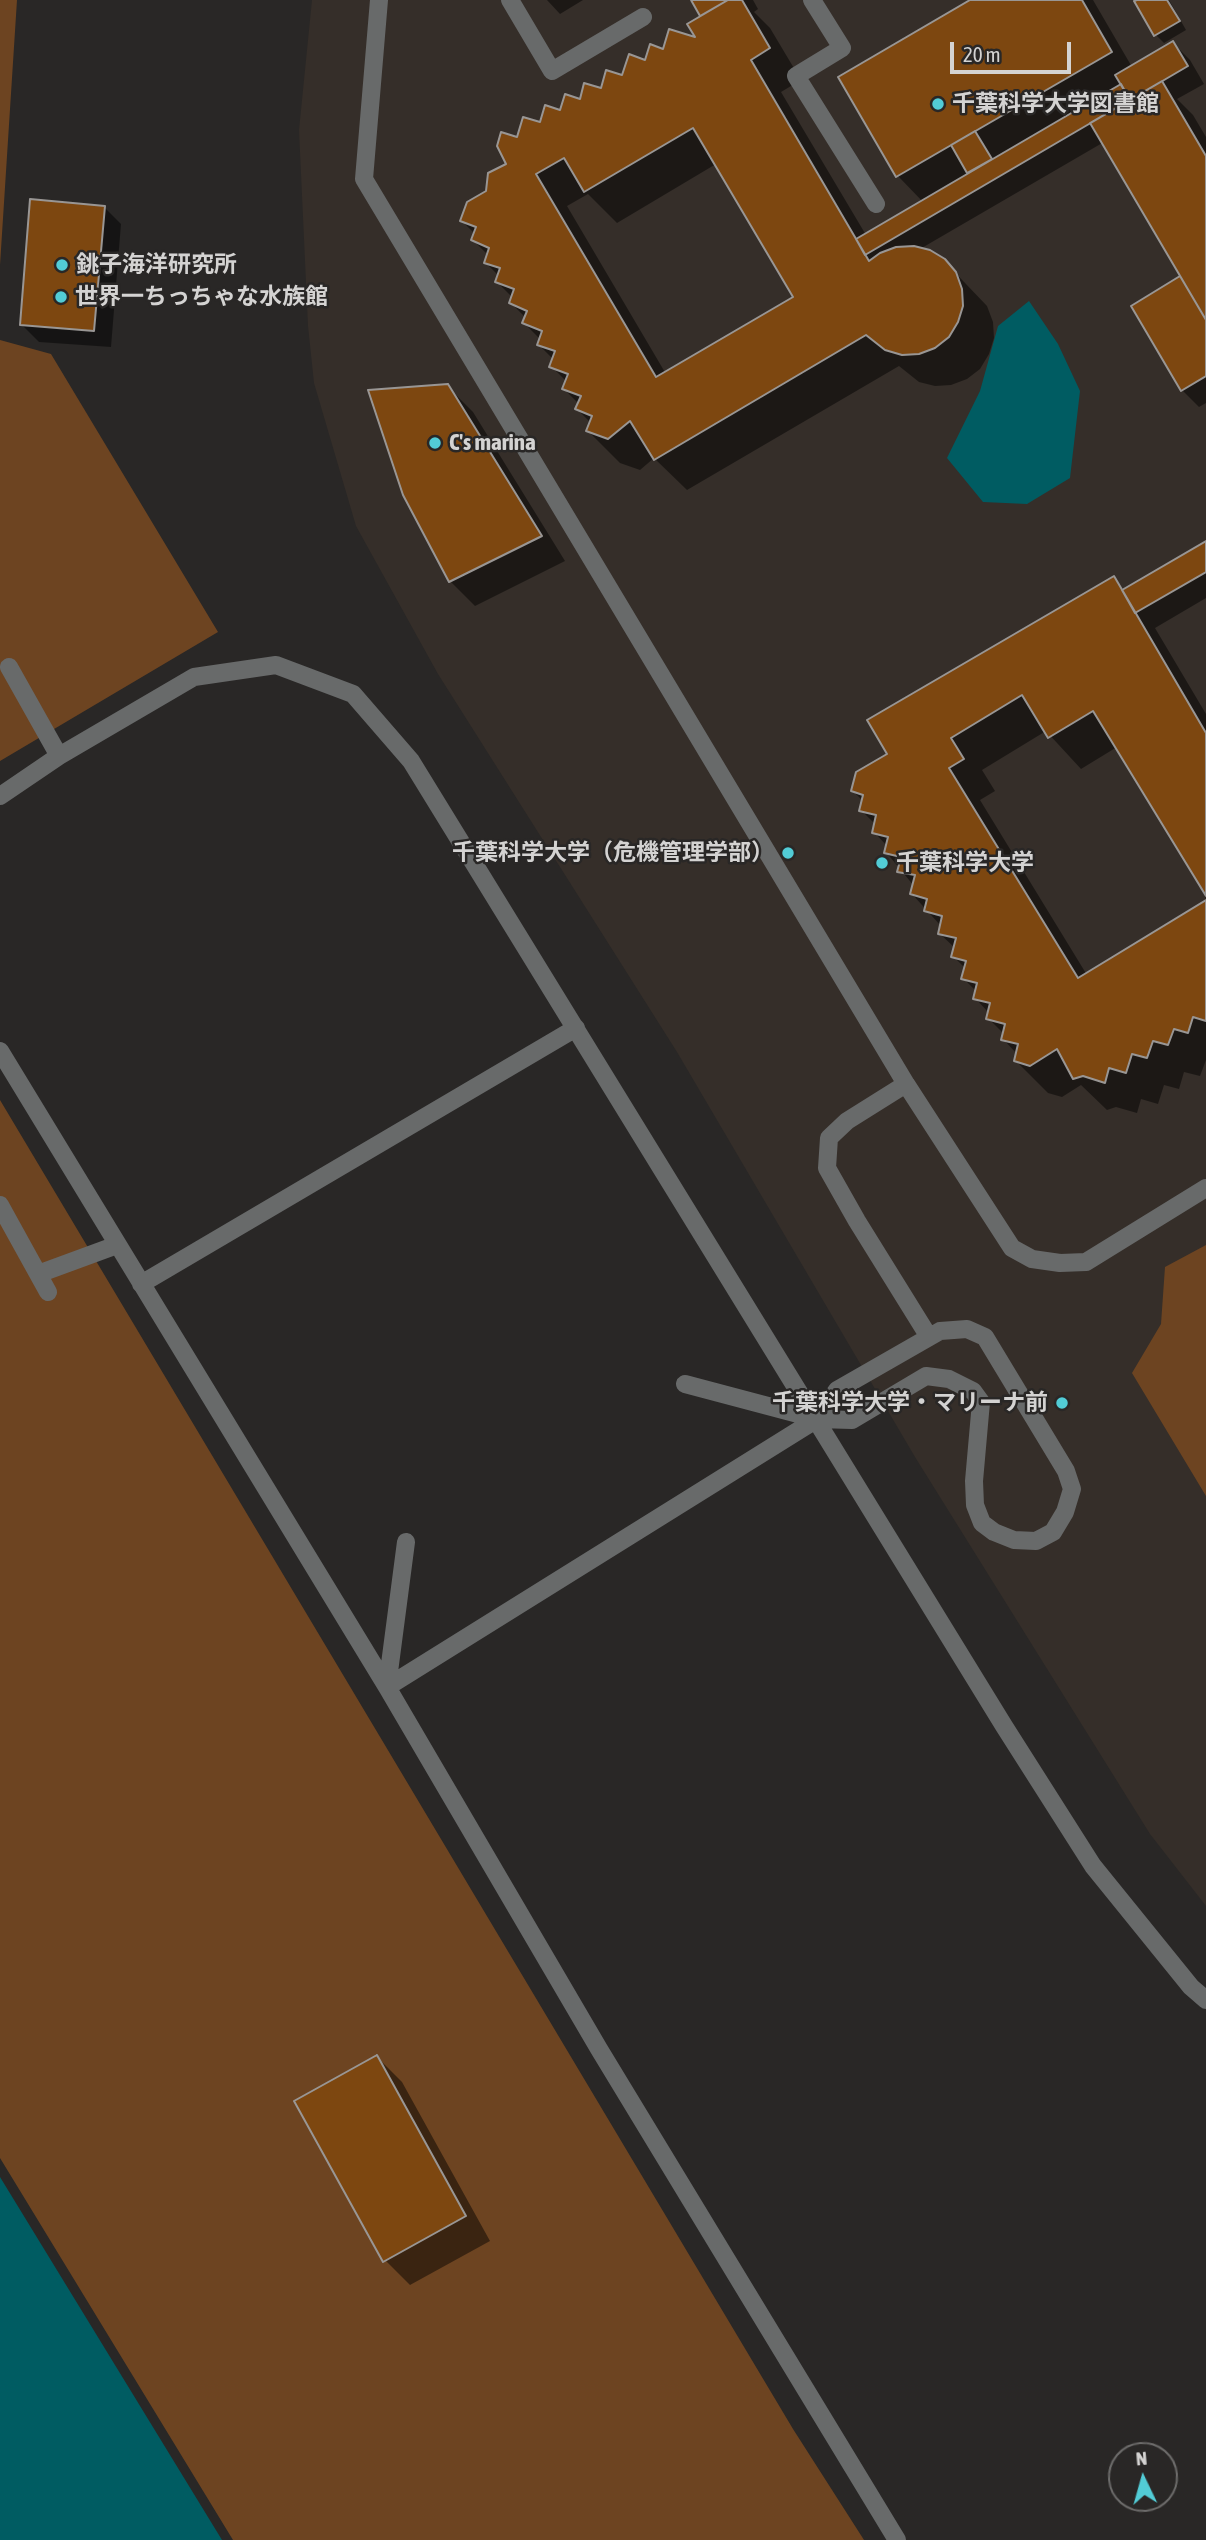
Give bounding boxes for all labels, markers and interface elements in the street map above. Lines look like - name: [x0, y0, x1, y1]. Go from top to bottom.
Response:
- scale bar: [954, 28, 1075, 72]
- text: 20 m: [963, 42, 1001, 66]
- place label: 千葉科学大学図書館: [952, 90, 1159, 118]
- marker: 千葉科学大学図書館: [930, 96, 946, 112]
- place label: 銚子海洋研究所: [76, 251, 237, 279]
- marker: 銚子海洋研究所: [54, 257, 70, 273]
- place label: 世界一ちっちゃな水族館: [75, 283, 328, 311]
- marker: 世界一ちっちゃな水族館: [53, 289, 69, 305]
- place label: C's marina: [449, 429, 536, 457]
- marker: C's marina: [427, 435, 443, 451]
- place label: 千葉科学大学（危機管理学部）: [452, 839, 774, 867]
- marker: 千葉科学大学（危機管理学部）: [780, 845, 796, 861]
- place label: 千葉科学大学: [896, 849, 1034, 877]
- marker: 千葉科学大学: [874, 855, 890, 871]
- place label: 千葉科学大学・マリーナ前: [772, 1389, 1048, 1417]
- marker: 千葉科学大学・マリーナ前: [1054, 1395, 1070, 1411]
- north arrow: [1108, 2442, 1178, 2512]
- text: N: [1135, 2447, 1148, 2470]

